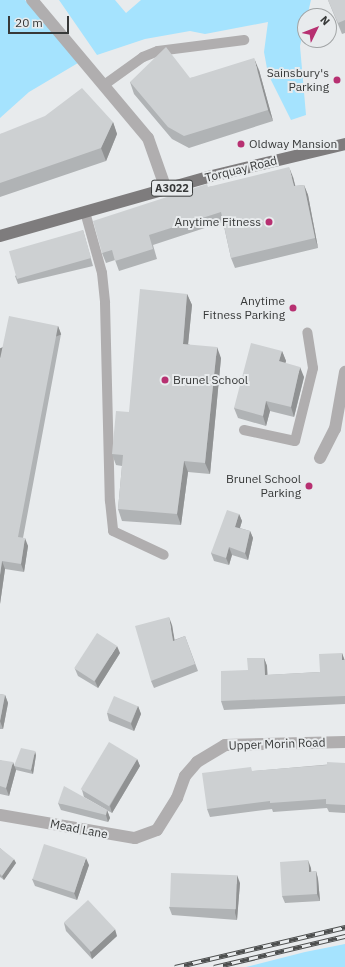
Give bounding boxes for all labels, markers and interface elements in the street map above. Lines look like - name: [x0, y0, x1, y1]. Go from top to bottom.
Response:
- scale bar: [10, 8, 71, 34]
- north arrow: [297, 8, 337, 48]
- text: N: [317, 13, 333, 28]
- text: 20 m: [15, 15, 43, 30]
- place label: Sainsbury's Parking: [267, 66, 329, 94]
- marker: Sainsbury's Parking: [332, 75, 342, 85]
- place label: Oldway Mansion: [249, 137, 337, 151]
- marker: Oldway Mansion: [236, 139, 246, 149]
- street label: Torquay Road: [204, 153, 278, 185]
- road number: A3022: [151, 179, 193, 197]
- place label: Anytime Fitness: [175, 215, 261, 229]
- marker: Anytime Fitness: [264, 217, 274, 227]
- place label: Anytime Fitness Parking: [203, 294, 285, 322]
- marker: Anytime Fitness Parking: [288, 303, 298, 313]
- place label: Brunel School: [173, 373, 248, 387]
- marker: Brunel School: [160, 375, 170, 385]
- place label: Brunel School Parking: [226, 472, 301, 500]
- marker: Brunel School Parking: [304, 481, 314, 491]
- street label: Upper Morin Road: [228, 735, 326, 753]
- street label: Mead Lane: [49, 816, 109, 842]

